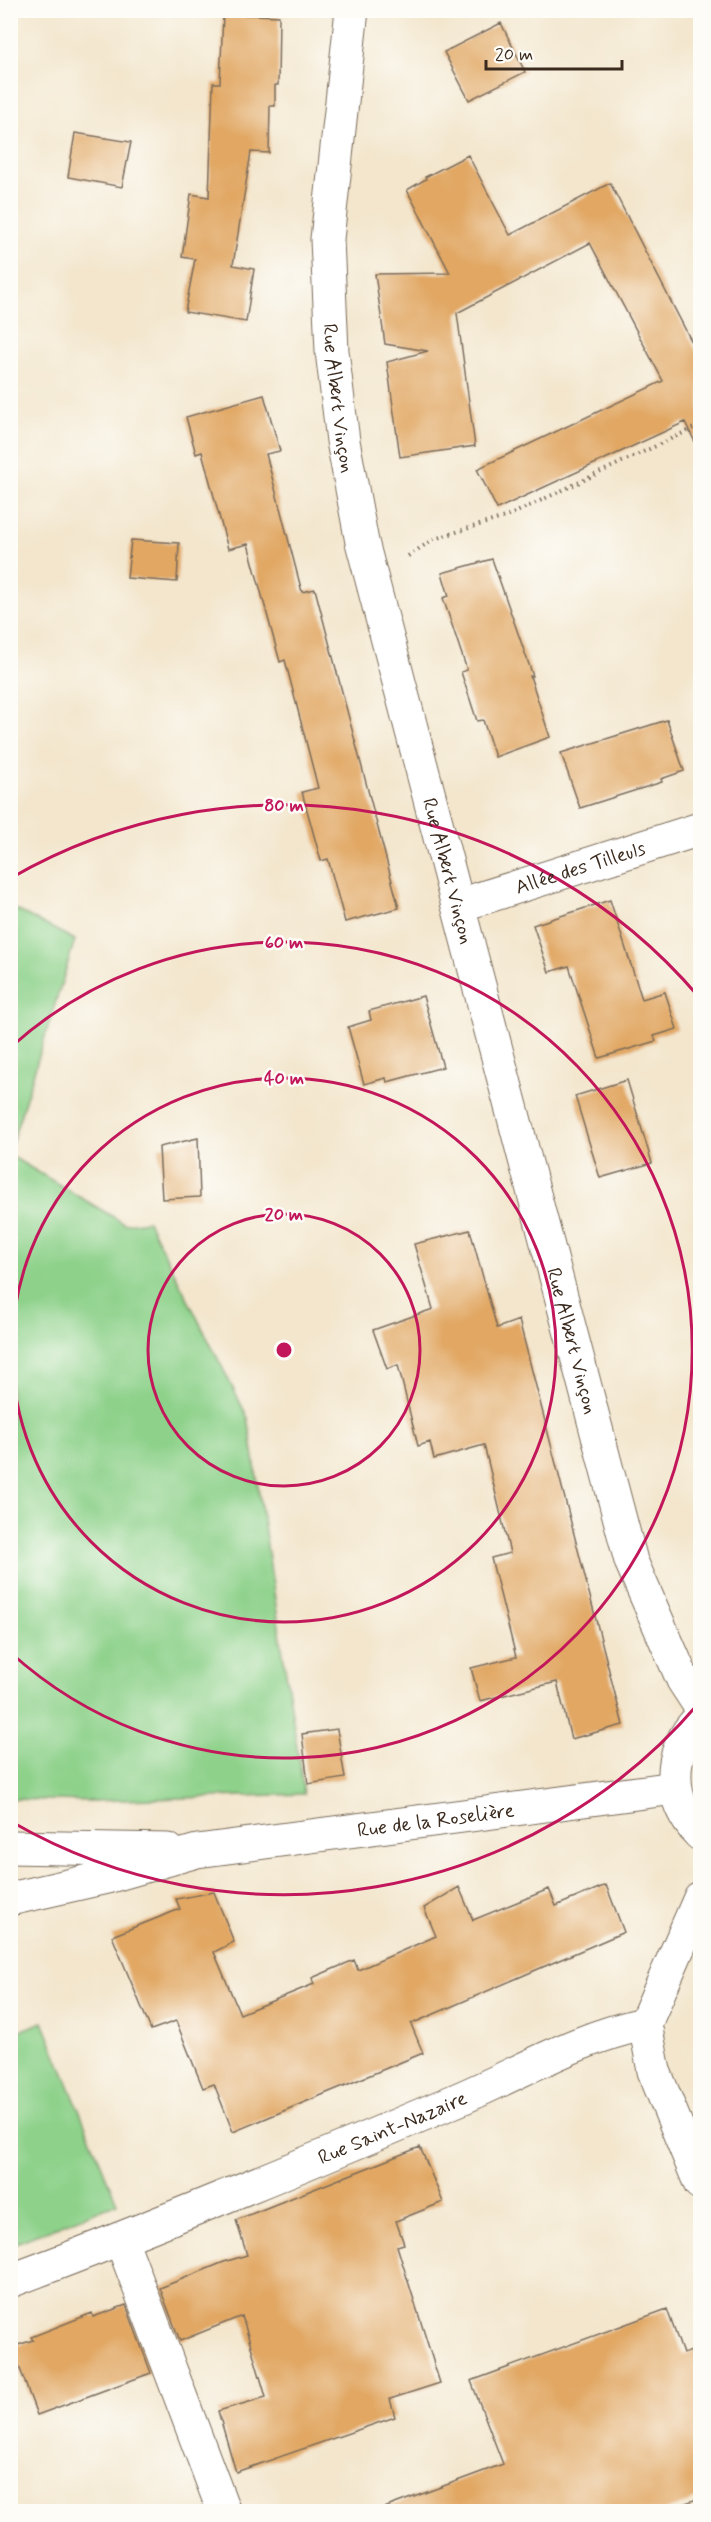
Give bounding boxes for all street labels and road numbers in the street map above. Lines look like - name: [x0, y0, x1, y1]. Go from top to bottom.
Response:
- street label: Rue Albert Vinçon: [316, 323, 361, 475]
- street label: Rue Albert Vinçon: [415, 795, 480, 947]
- street label: Allée des Tilleuls: [512, 835, 649, 902]
- street label: Rue Albert Vinçon: [539, 1265, 604, 1417]
- street label: Rue de la Roselière: [356, 1797, 516, 1845]
- street label: Rue Saint-Nazaire: [314, 2085, 472, 2172]

